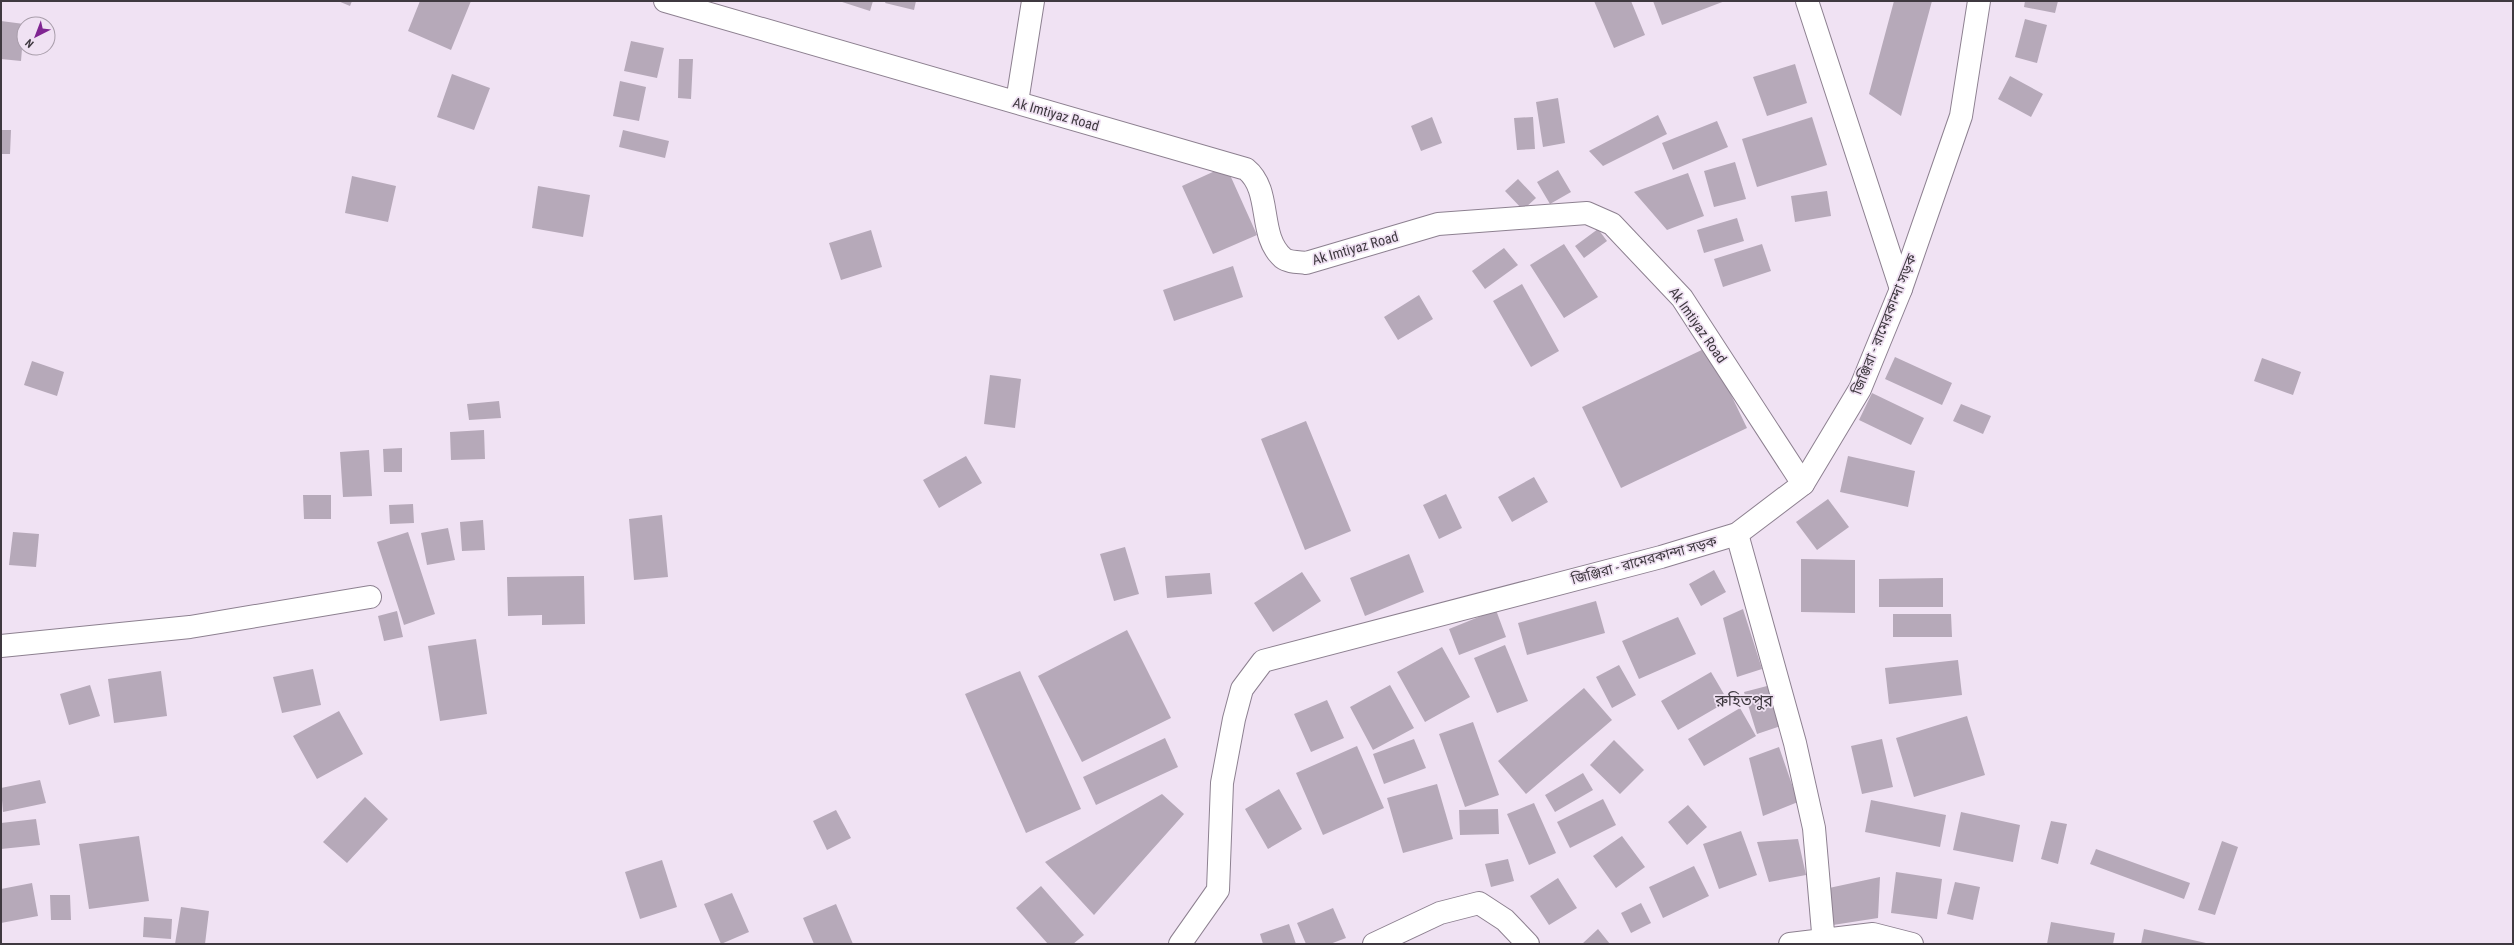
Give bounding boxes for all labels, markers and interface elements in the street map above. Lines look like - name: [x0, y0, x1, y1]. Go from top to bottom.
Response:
- north arrow: [16, 16, 56, 56]
- text: N: [23, 36, 37, 50]
- street label: Ak Imtiyaz Road: [1011, 94, 1101, 134]
- street label: Ak Imtiyaz Road: [1310, 228, 1400, 268]
- street label: জিঞ্জিরা - রামেরকান্দা সড়ক: [1848, 251, 1920, 397]
- street label: Ak Imtiyaz Road: [1666, 284, 1730, 366]
- street label: জিঞ্জিরা - রামেরকান্দা সড়ক: [1568, 533, 1719, 587]
- district label: রুহিতপুর: [1714, 691, 1773, 710]

